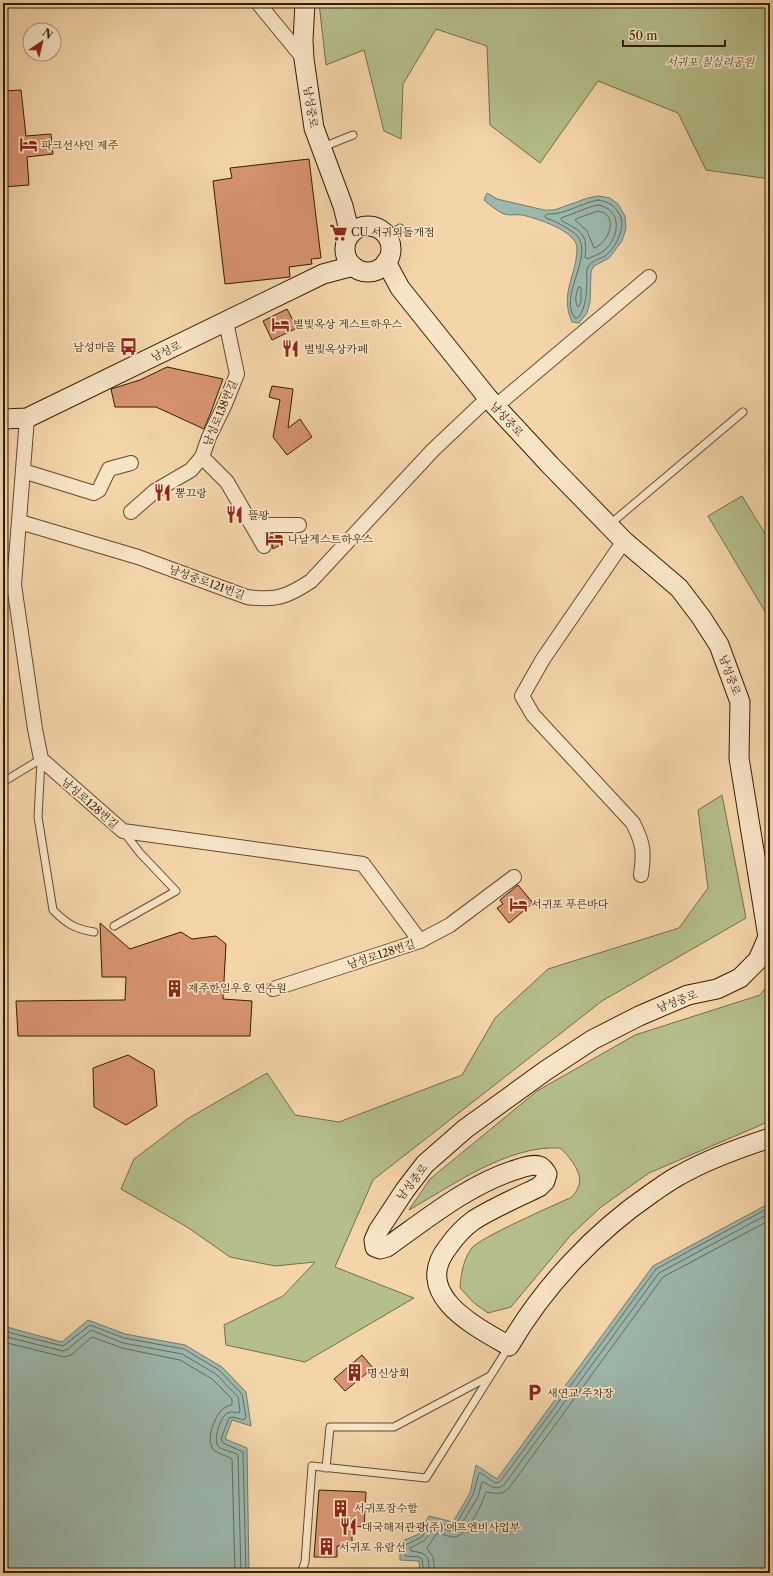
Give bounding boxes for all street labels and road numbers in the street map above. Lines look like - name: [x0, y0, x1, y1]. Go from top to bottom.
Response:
- street label: 남성중로: [301, 85, 321, 129]
- street label: 남성로: [149, 338, 184, 364]
- street label: 남성로138번길: [200, 378, 240, 448]
- street label: 남성중로: [487, 399, 527, 440]
- street label: 남성중로121번길: [167, 562, 247, 602]
- street label: 남성중로: [716, 653, 744, 698]
- street label: 남성로128번길: [59, 775, 121, 831]
- street label: 남성로128번길: [345, 936, 417, 972]
- street label: 남성중로: [655, 987, 700, 1015]
- street label: 남성중로: [393, 1161, 431, 1203]

